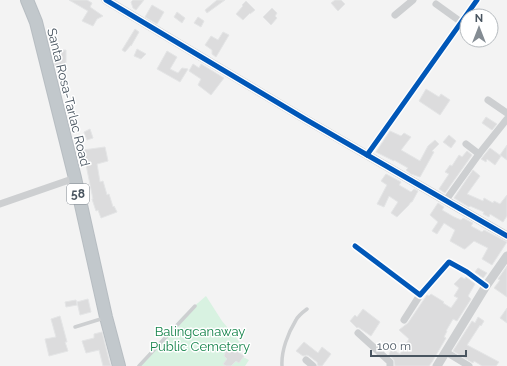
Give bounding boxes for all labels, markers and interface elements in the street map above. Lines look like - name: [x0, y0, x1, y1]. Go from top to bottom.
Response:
- north arrow: [459, 8, 499, 48]
- text: N: [475, 12, 483, 25]
- street label: Santa Rosa-Tarlac Road: [44, 27, 93, 168]
- road number: 58: [67, 184, 89, 204]
- park label: Balingcanaway Public Cemetery: [150, 324, 250, 354]
- scale bar: [371, 332, 466, 358]
- text: 100 m: [377, 339, 411, 353]

